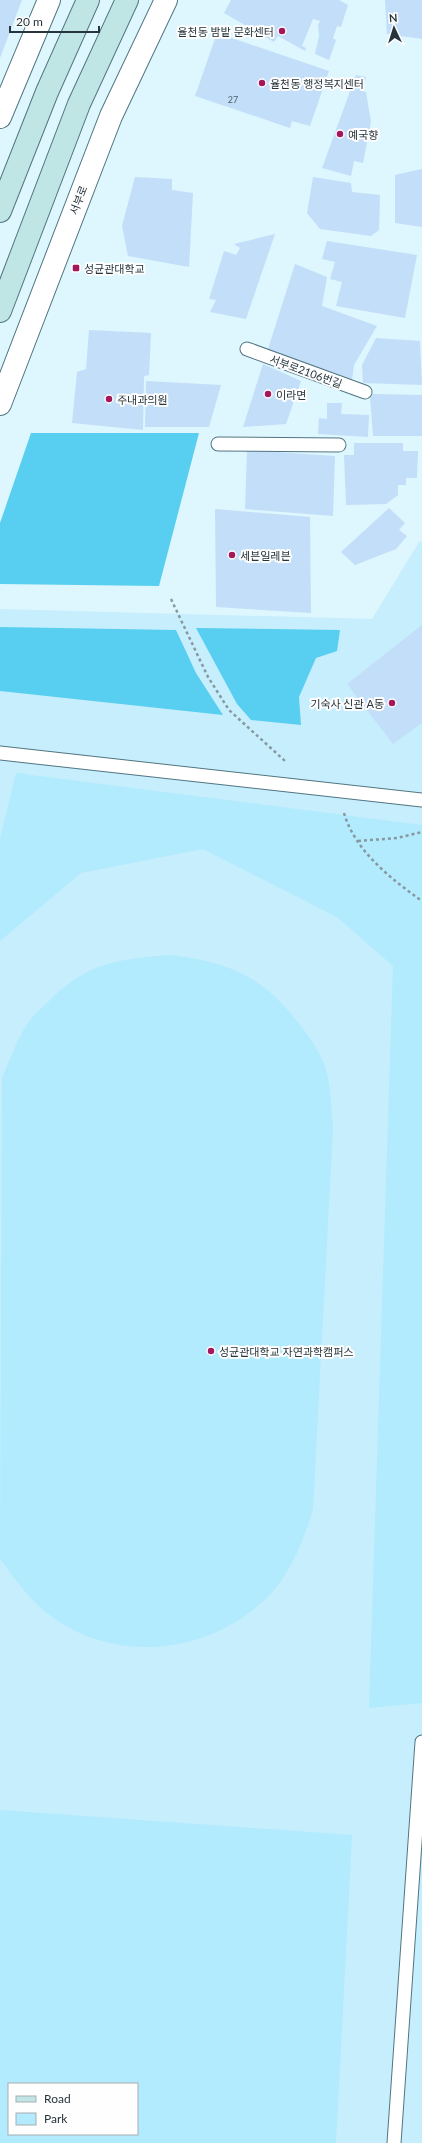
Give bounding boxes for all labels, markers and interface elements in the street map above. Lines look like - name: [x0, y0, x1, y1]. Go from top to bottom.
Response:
- scale bar: [10, 8, 99, 34]
- north arrow: [374, 8, 414, 48]
- text: N: [389, 11, 398, 24]
- text: 20 m: [16, 14, 43, 29]
- place label: 율천동 밤밭 문화센터: [177, 25, 274, 38]
- marker: 율천동 밤밭 문화센터: [277, 26, 287, 36]
- place label: 율천동 행정복지센터: [270, 77, 364, 90]
- marker: 율천동 행정복지센터: [257, 78, 267, 88]
- house number: 27: [228, 94, 238, 105]
- place label: 예국향: [348, 128, 378, 141]
- marker: 예국향: [335, 129, 345, 139]
- street label: 서부로: [66, 183, 90, 217]
- place label: 성균관대학교: [84, 262, 145, 275]
- marker: 성균관대학교: [71, 263, 81, 273]
- street label: 서부로2106번길: [268, 352, 344, 390]
- place label: 이라면: [276, 388, 306, 401]
- marker: 이라면: [263, 389, 273, 399]
- place label: 주내과의원: [117, 393, 168, 406]
- marker: 주내과의원: [104, 394, 114, 404]
- place label: 세븐일레븐: [240, 549, 291, 562]
- marker: 세븐일레븐: [227, 550, 237, 560]
- place label: 기숙사 신관 A동: [310, 697, 384, 710]
- marker: 기숙사 신관 A동: [387, 698, 397, 708]
- place label: 성균관대학교 자연과학캠퍼스: [219, 1345, 353, 1358]
- marker: 성균관대학교 자연과학캠퍼스: [206, 1346, 216, 1356]
- legend: [8, 2083, 138, 2135]
- text: Road: [44, 2091, 71, 2106]
- text: Park: [44, 2111, 68, 2126]

